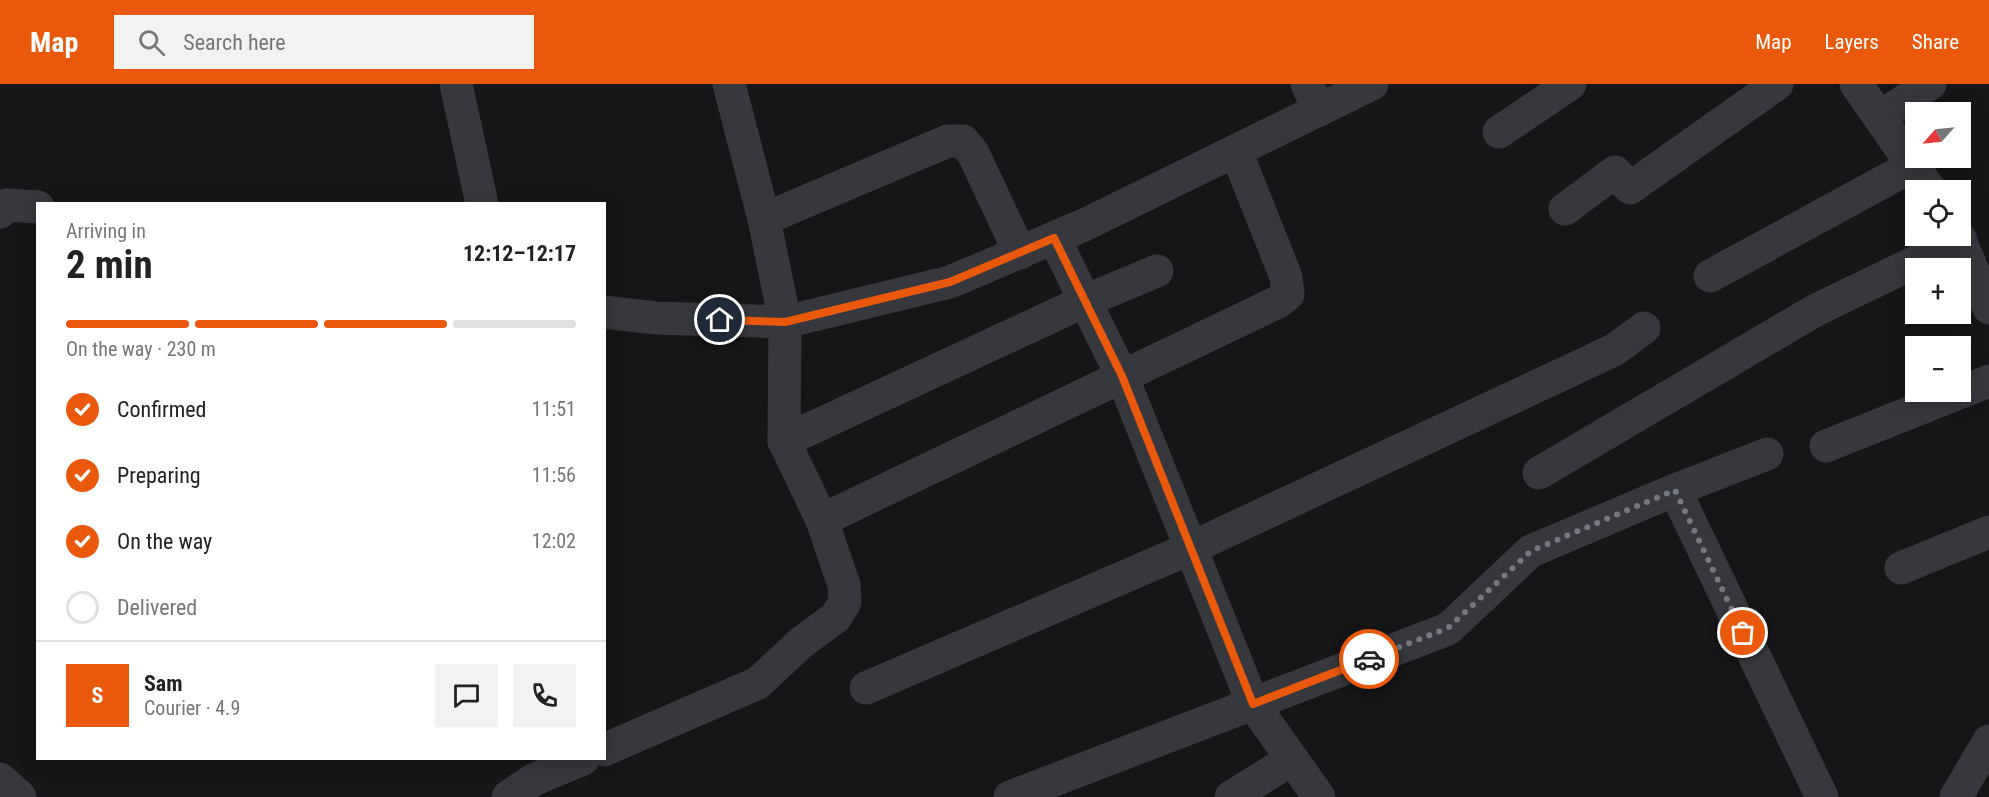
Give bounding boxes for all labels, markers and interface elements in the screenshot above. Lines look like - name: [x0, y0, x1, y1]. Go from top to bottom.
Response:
- search box: [114, 15, 534, 69]
- text: Map: [30, 26, 78, 59]
- icon: search: [135, 26, 168, 59]
- text: Search here: [183, 30, 286, 55]
- text: Map: [1755, 30, 1792, 54]
- text: Layers: [1825, 30, 1879, 54]
- text: Share: [1912, 30, 1959, 54]
- north arrow: [1905, 102, 1971, 168]
- map controls: [1905, 102, 1971, 402]
- button: locate: [1905, 180, 1971, 246]
- text: Arriving in: [66, 219, 146, 243]
- text: 12:12–12:17: [463, 241, 576, 266]
- text: 2 min: [66, 242, 153, 288]
- button: +: [1905, 258, 1971, 324]
- pin: [694, 294, 745, 345]
- icon: home: [703, 303, 736, 336]
- button: −: [1905, 336, 1971, 402]
- text: On the way · 230 m: [66, 337, 216, 361]
- icon: check: [66, 393, 99, 426]
- text: Confirmed: [117, 397, 206, 422]
- text: 11:51: [532, 397, 576, 421]
- icon: check: [66, 459, 99, 492]
- text: Preparing: [117, 463, 201, 488]
- text: 11:56: [532, 463, 576, 487]
- icon: check: [66, 525, 99, 558]
- text: On the way: [117, 529, 212, 554]
- text: 12:02: [532, 529, 576, 553]
- text: Delivered: [117, 595, 197, 620]
- pin: [1717, 607, 1768, 658]
- icon: bag: [1726, 616, 1759, 649]
- courier: [1339, 629, 1399, 689]
- icon: car: [1353, 643, 1386, 676]
- button: chat: [435, 664, 498, 727]
- button: phone: [513, 664, 576, 727]
- text: Sam: [144, 671, 183, 696]
- text: S: [92, 683, 103, 708]
- text: Courier · 4.9: [144, 696, 240, 720]

